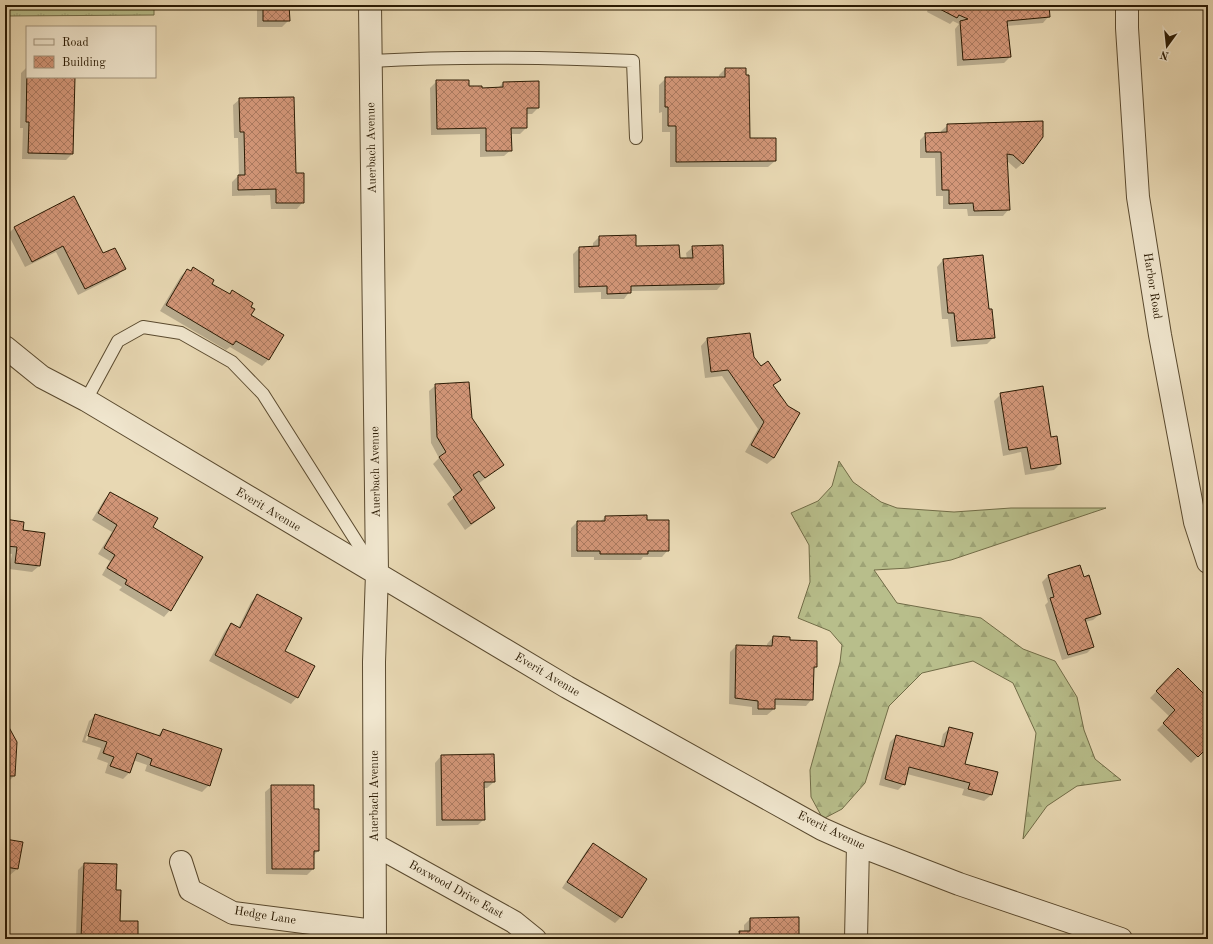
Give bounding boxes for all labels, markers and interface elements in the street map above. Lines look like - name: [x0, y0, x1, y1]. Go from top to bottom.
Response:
- legend: [26, 26, 156, 78]
- north arrow: [1147, 26, 1187, 66]
- text: Road: [62, 37, 89, 49]
- text: N: [1159, 48, 1170, 61]
- text: Building: [62, 57, 106, 69]
- street label: Auerbach Avenue: [365, 102, 379, 194]
- street label: Harbor Road: [1141, 252, 1163, 320]
- street label: Auerbach Avenue: [369, 426, 383, 518]
- street label: Everit Avenue: [233, 486, 303, 534]
- street label: Everit Avenue: [512, 651, 582, 699]
- street label: Auerbach Avenue: [369, 750, 381, 842]
- street label: Everit Avenue: [795, 810, 867, 853]
- street label: Boxwood Drive East: [407, 859, 505, 921]
- street label: Hedge Lane: [233, 905, 297, 927]

